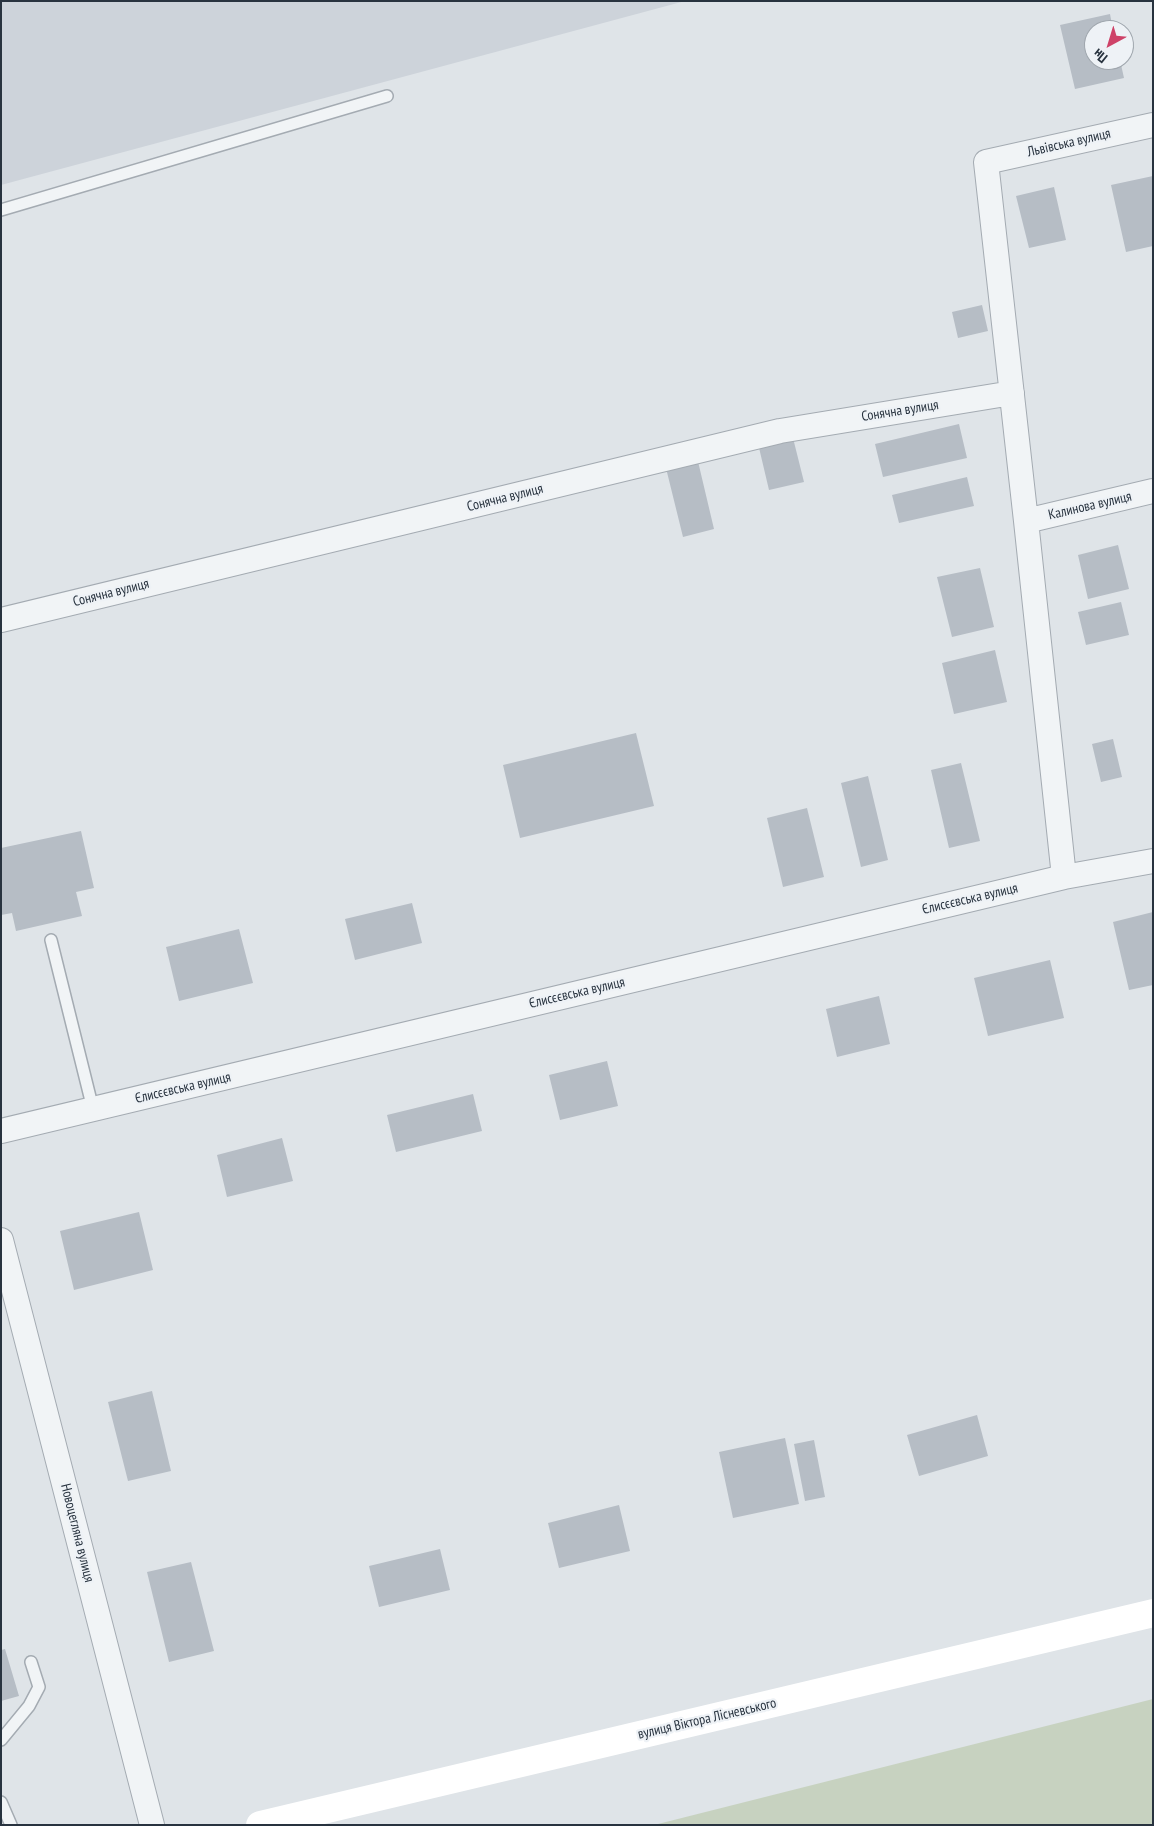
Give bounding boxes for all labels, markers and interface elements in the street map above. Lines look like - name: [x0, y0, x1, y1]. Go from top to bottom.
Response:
- north arrow: [1084, 20, 1134, 70]
- text: Пн: [1089, 45, 1111, 67]
- street label: Львівська вулиця: [1026, 125, 1112, 161]
- street label: Сонячна вулиця: [860, 397, 940, 425]
- street label: Сонячна вулиця: [465, 480, 545, 516]
- street label: Калинова вулиця: [1047, 488, 1133, 524]
- street label: Сонячна вулиця: [71, 575, 151, 611]
- street label: Єлисєєвська вулиця: [920, 880, 1020, 918]
- street label: Єлисєєвська вулиця: [527, 974, 627, 1012]
- street label: Єлисєєвська вулиця: [133, 1069, 233, 1107]
- street label: Новоцегляна вулиця: [57, 1482, 97, 1584]
- street label: вулиця Віктора Лісневського: [636, 1695, 778, 1743]

